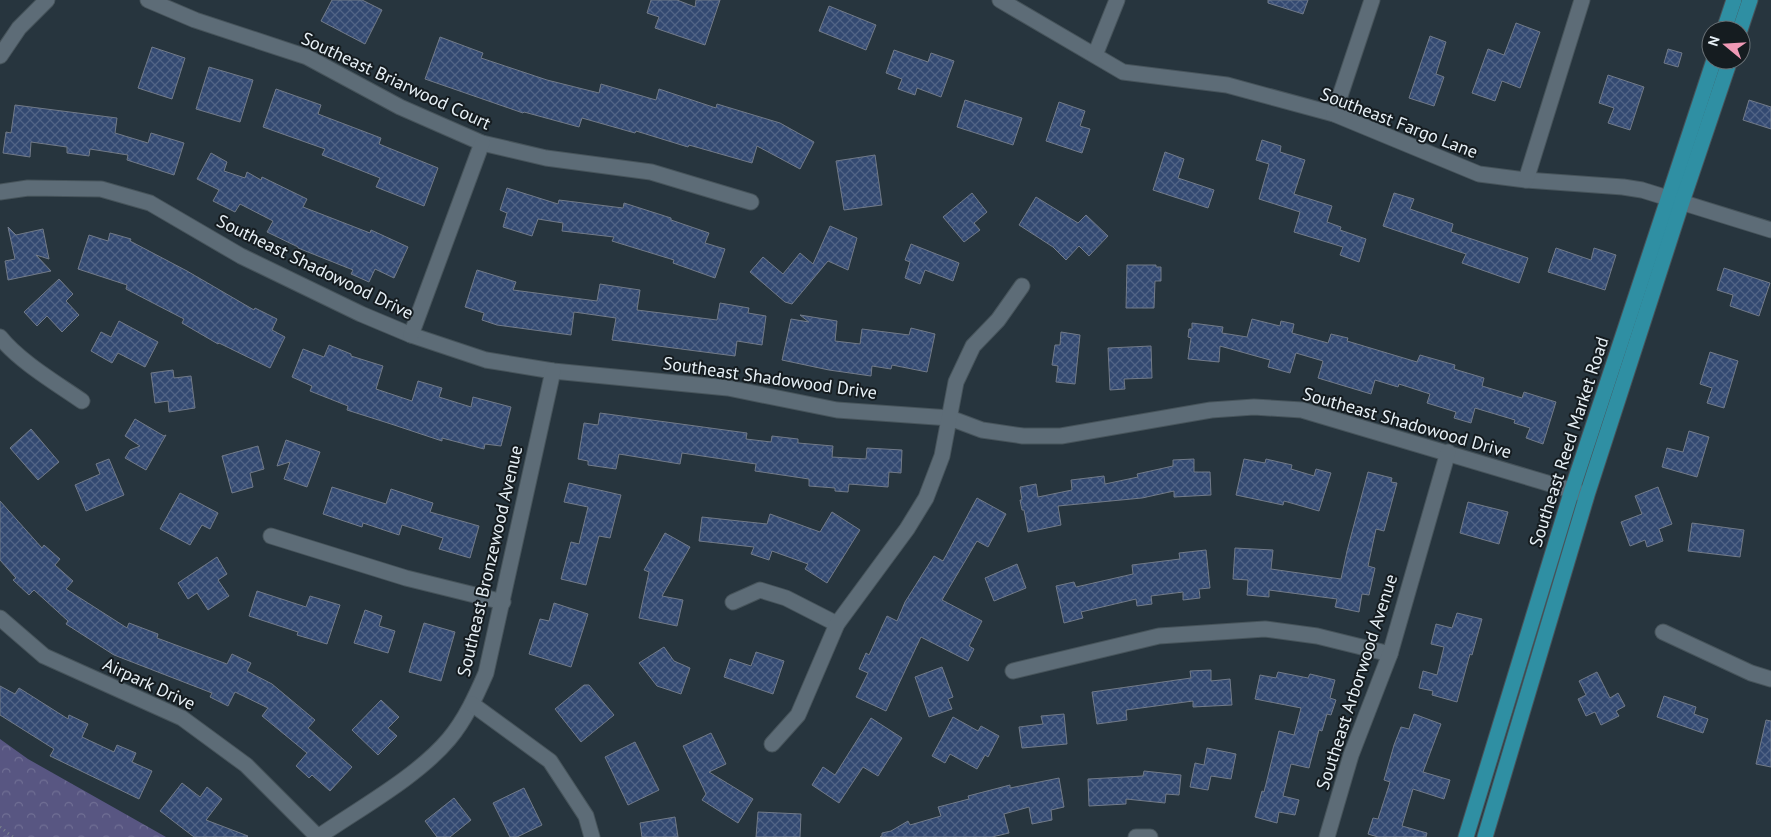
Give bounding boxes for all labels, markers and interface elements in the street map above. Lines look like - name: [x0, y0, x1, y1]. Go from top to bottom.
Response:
- north arrow: [1701, 20, 1751, 70]
- street label: Southeast Briarwood Court: [298, 26, 495, 135]
- text: N: [1704, 34, 1724, 48]
- street label: Southeast Fargo Lane: [1317, 82, 1481, 163]
- street label: Southeast Shadowood Drive: [213, 209, 417, 324]
- street label: Southeast Reed Market Road: [1524, 334, 1613, 550]
- street label: Southeast Shadowood Drive: [661, 351, 879, 404]
- street label: Southeast Shadowood Drive: [1300, 382, 1514, 463]
- street label: Southeast Bronzewood Avenue: [452, 443, 527, 679]
- street label: Southeast Arborwood Avenue: [1311, 571, 1402, 793]
- street label: Airpark Drive: [99, 652, 199, 715]

